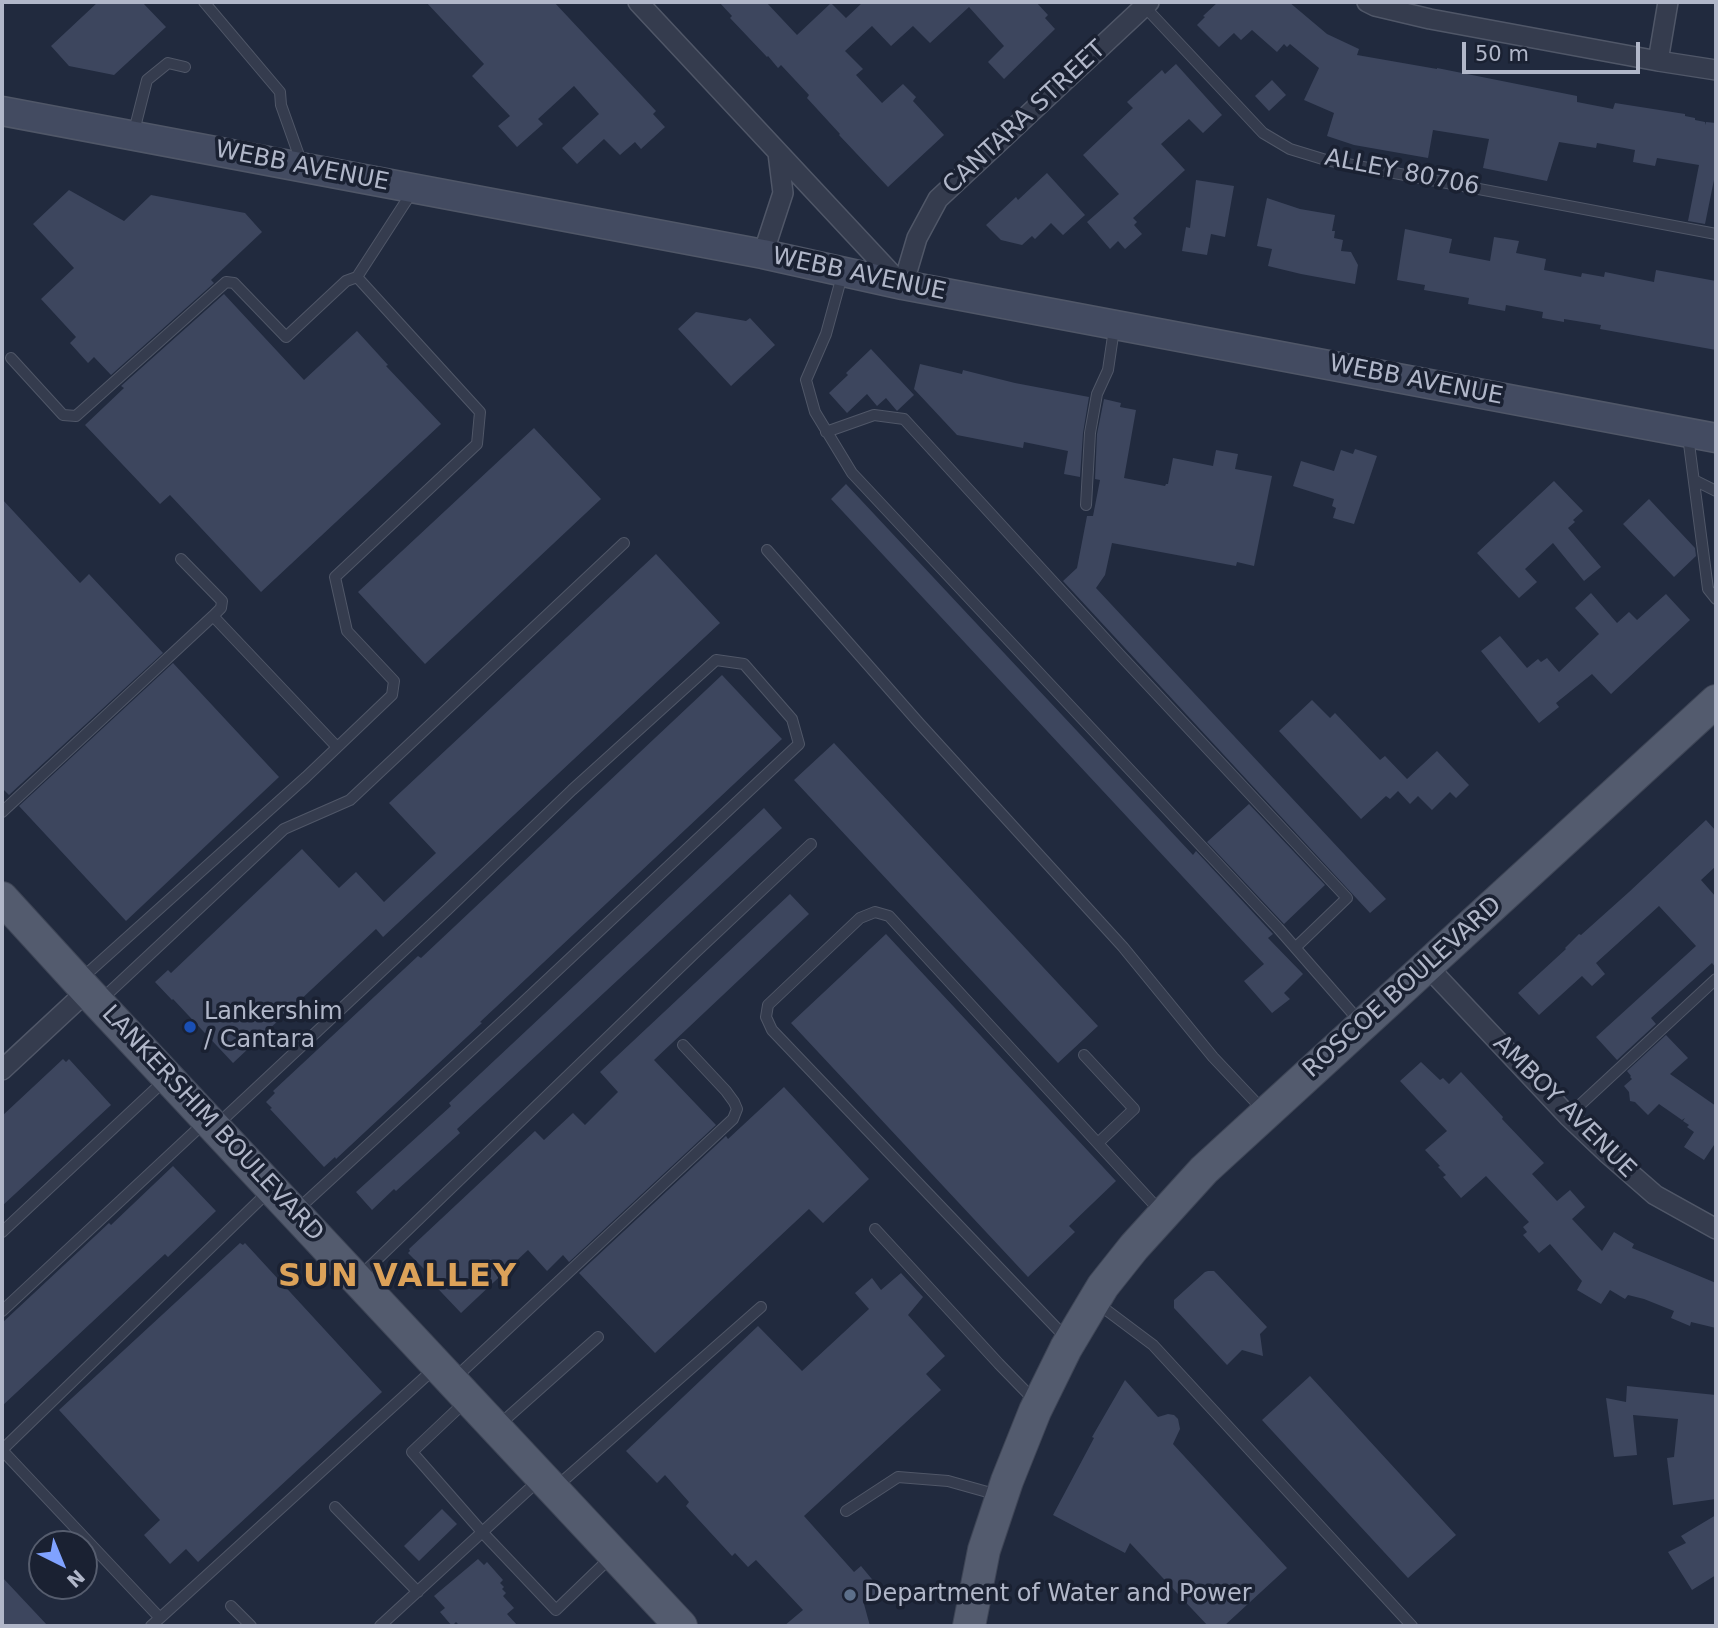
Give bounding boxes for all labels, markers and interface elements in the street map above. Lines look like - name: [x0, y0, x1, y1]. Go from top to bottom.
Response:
- scale bar: [1466, 28, 1644, 72]
- street label: CANTARA STREET: [938, 35, 1112, 201]
- text: 50 m: [1475, 42, 1529, 66]
- street label: WEBB AVENUE: [213, 136, 391, 198]
- street label: ALLEY 80706: [1322, 144, 1482, 202]
- street label: WEBB AVENUE: [770, 243, 948, 307]
- street label: WEBB AVENUE: [1327, 350, 1505, 412]
- street label: ROSCOE BOULEVARD: [1298, 891, 1508, 1085]
- place label: Lankershim / Cantara: [204, 999, 343, 1055]
- street label: LANKERSHIM BOULEVARD: [95, 1000, 329, 1248]
- marker: Lankershim / Cantara: [182, 1019, 198, 1035]
- street label: AMBOY AVENUE: [1487, 1030, 1641, 1184]
- district label: SUN VALLEY: [279, 1259, 517, 1297]
- north arrow: [28, 1530, 98, 1600]
- text: N: [63, 1565, 89, 1592]
- place label: Department of Water and Power: [864, 1581, 1252, 1609]
- marker: Department of Water and Power: [842, 1587, 858, 1603]

